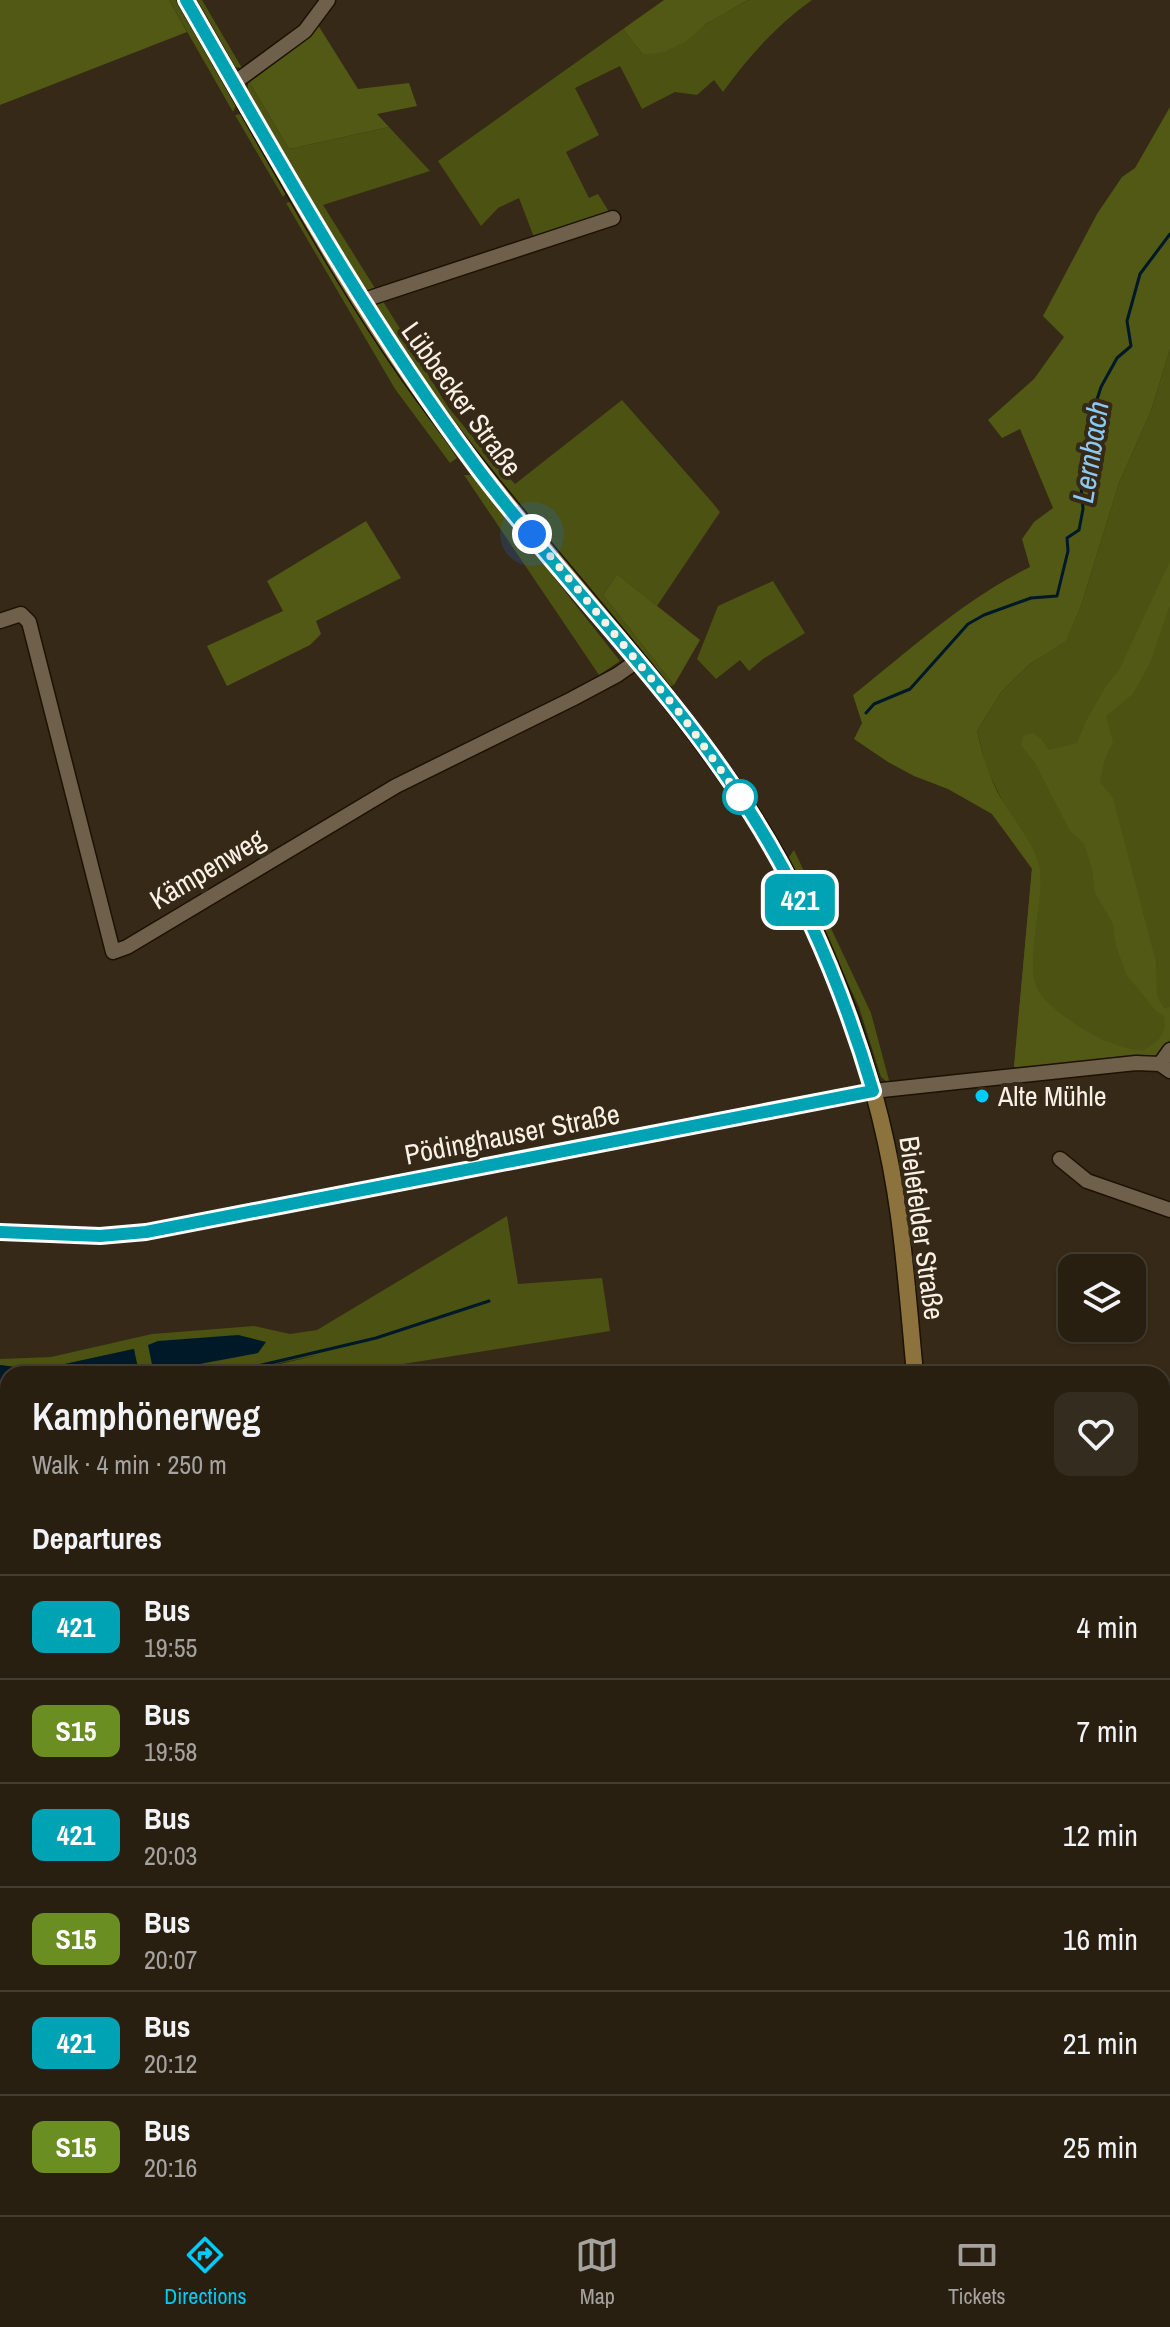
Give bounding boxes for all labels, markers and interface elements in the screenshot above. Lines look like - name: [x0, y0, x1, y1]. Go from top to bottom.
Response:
- street label: Lübbecker Straße: [393, 314, 531, 484]
- water label: Lernbach: [1062, 398, 1118, 506]
- your location: [512, 514, 552, 554]
- unlabelled marker: [723, 780, 757, 814]
- street label: Kämpenweg: [143, 820, 272, 918]
- line badge: 421: [754, 874, 846, 926]
- text: 421: [781, 881, 819, 919]
- place label: Alte Mühle: [997, 1077, 1106, 1115]
- marker: Alte Mühle: [973, 1087, 991, 1105]
- street label: Pödinghauser Straße: [401, 1095, 623, 1173]
- street label: Bielefelder Straße: [890, 1134, 954, 1322]
- map controls: [1058, 1254, 1146, 1342]
- button: layers: [1058, 1254, 1146, 1342]
- text: Kamphönerweg: [32, 1391, 261, 1442]
- button: heart: [1054, 1392, 1138, 1476]
- text: Walk · 4 min · 250 m: [32, 1447, 227, 1482]
- text: Departures: [32, 1518, 162, 1558]
- text: Bus: [144, 1590, 190, 1630]
- text: 4 min: [1076, 1607, 1138, 1647]
- text: 421: [57, 1608, 95, 1646]
- text: 19:55: [144, 1630, 197, 1665]
- text: Bus: [144, 1694, 190, 1734]
- text: 7 min: [1076, 1711, 1138, 1751]
- text: S15: [56, 1712, 96, 1750]
- text: 19:58: [144, 1734, 197, 1769]
- text: Bus: [144, 1798, 190, 1838]
- text: 12 min: [1063, 1815, 1138, 1855]
- text: 421: [57, 1816, 95, 1854]
- text: 20:03: [144, 1838, 197, 1873]
- text: Bus: [144, 1902, 190, 1942]
- text: 16 min: [1063, 1919, 1138, 1959]
- text: S15: [56, 1920, 96, 1958]
- text: 20:07: [144, 1942, 197, 1977]
- text: Bus: [144, 2006, 190, 2046]
- text: 21 min: [1063, 2023, 1138, 2063]
- text: 421: [57, 2024, 95, 2062]
- text: 20:12: [144, 2046, 197, 2081]
- text: Bus: [144, 2110, 190, 2150]
- text: 25 min: [1063, 2127, 1138, 2167]
- text: S15: [56, 2128, 96, 2166]
- text: 20:16: [144, 2150, 197, 2185]
- tab: Directions: [164, 2233, 247, 2311]
- tab: Map: [575, 2233, 619, 2311]
- tab: Tickets: [948, 2233, 1006, 2311]

